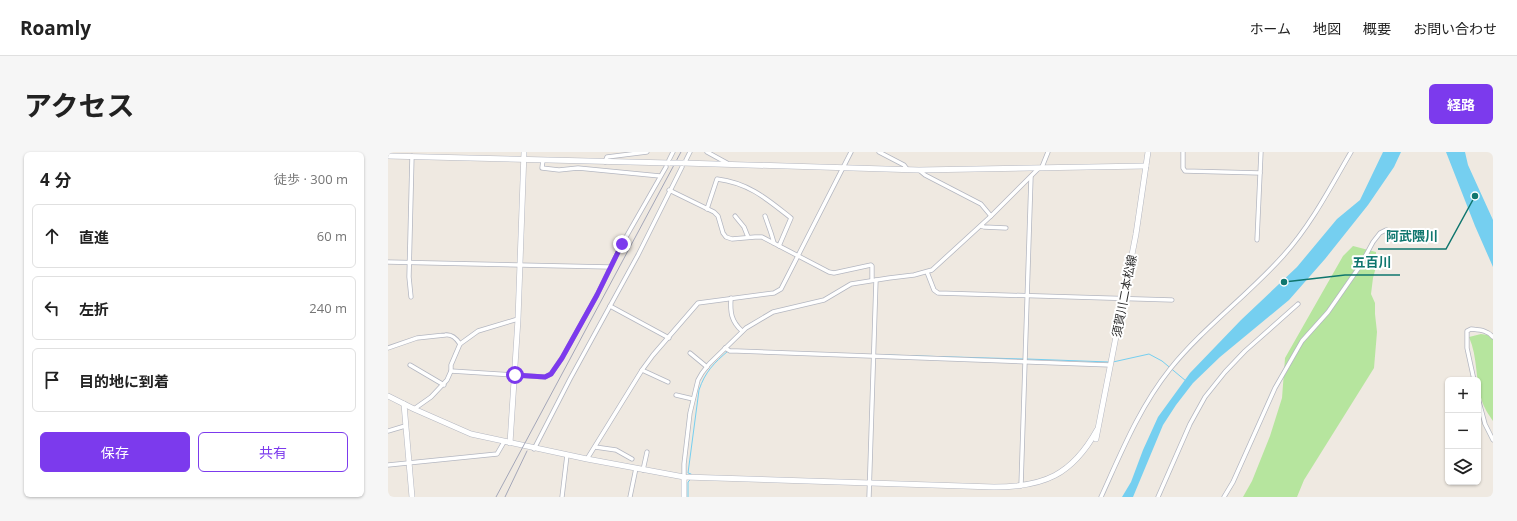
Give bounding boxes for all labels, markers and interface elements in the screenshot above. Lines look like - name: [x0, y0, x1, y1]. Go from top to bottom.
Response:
- text: Roamly: [20, 15, 91, 41]
- text: ホーム: [1249, 19, 1291, 38]
- text: 地図: [1313, 19, 1341, 38]
- text: 概要: [1363, 19, 1391, 38]
- text: お問い合わせ: [1413, 19, 1497, 38]
- button: 経路: [1429, 84, 1493, 124]
- text: アクセス: [24, 86, 135, 124]
- text: 4 分: [40, 168, 71, 191]
- text: 徒歩 · 300 m: [274, 170, 348, 188]
- callout: 阿武隈川: [1378, 224, 1446, 249]
- icon: ahead: [41, 225, 63, 247]
- text: 直進: [79, 227, 109, 247]
- text: 60 m: [317, 227, 347, 245]
- text: 阿武隈川: [1386, 227, 1438, 245]
- route end: [613, 235, 631, 253]
- callout: 五百川: [1345, 250, 1400, 275]
- street label: 須賀川二本松線: [1108, 253, 1140, 339]
- text: 五百川: [1352, 253, 1392, 271]
- icon: left: [41, 297, 63, 319]
- text: 左折: [79, 299, 109, 319]
- text: 240 m: [309, 299, 347, 317]
- route start: [506, 366, 524, 384]
- icon: arrive: [41, 369, 63, 391]
- text: 目的地に到着: [79, 371, 169, 391]
- map controls: [1445, 377, 1481, 485]
- button: +: [1445, 377, 1481, 413]
- button: −: [1445, 413, 1481, 449]
- button: 保存: [40, 432, 190, 472]
- button: 共有: [198, 432, 348, 472]
- button: layers: [1445, 449, 1481, 485]

